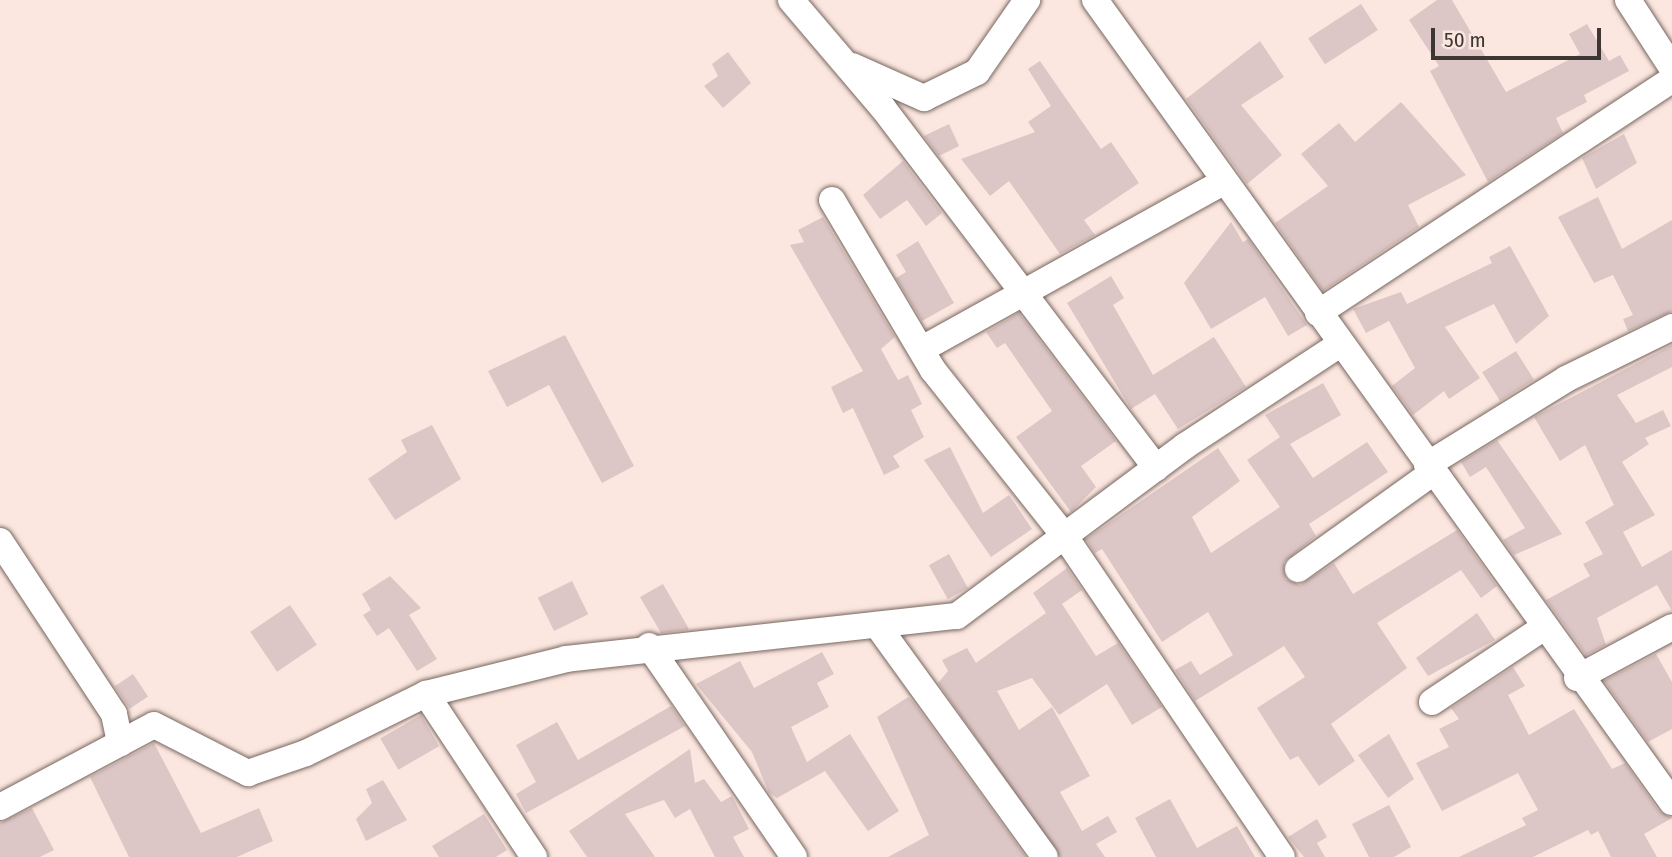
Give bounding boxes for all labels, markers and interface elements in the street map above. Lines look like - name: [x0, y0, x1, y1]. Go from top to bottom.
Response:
- scale bar: [1434, 14, 1604, 58]
- text: 50 m: [1444, 27, 1486, 53]

